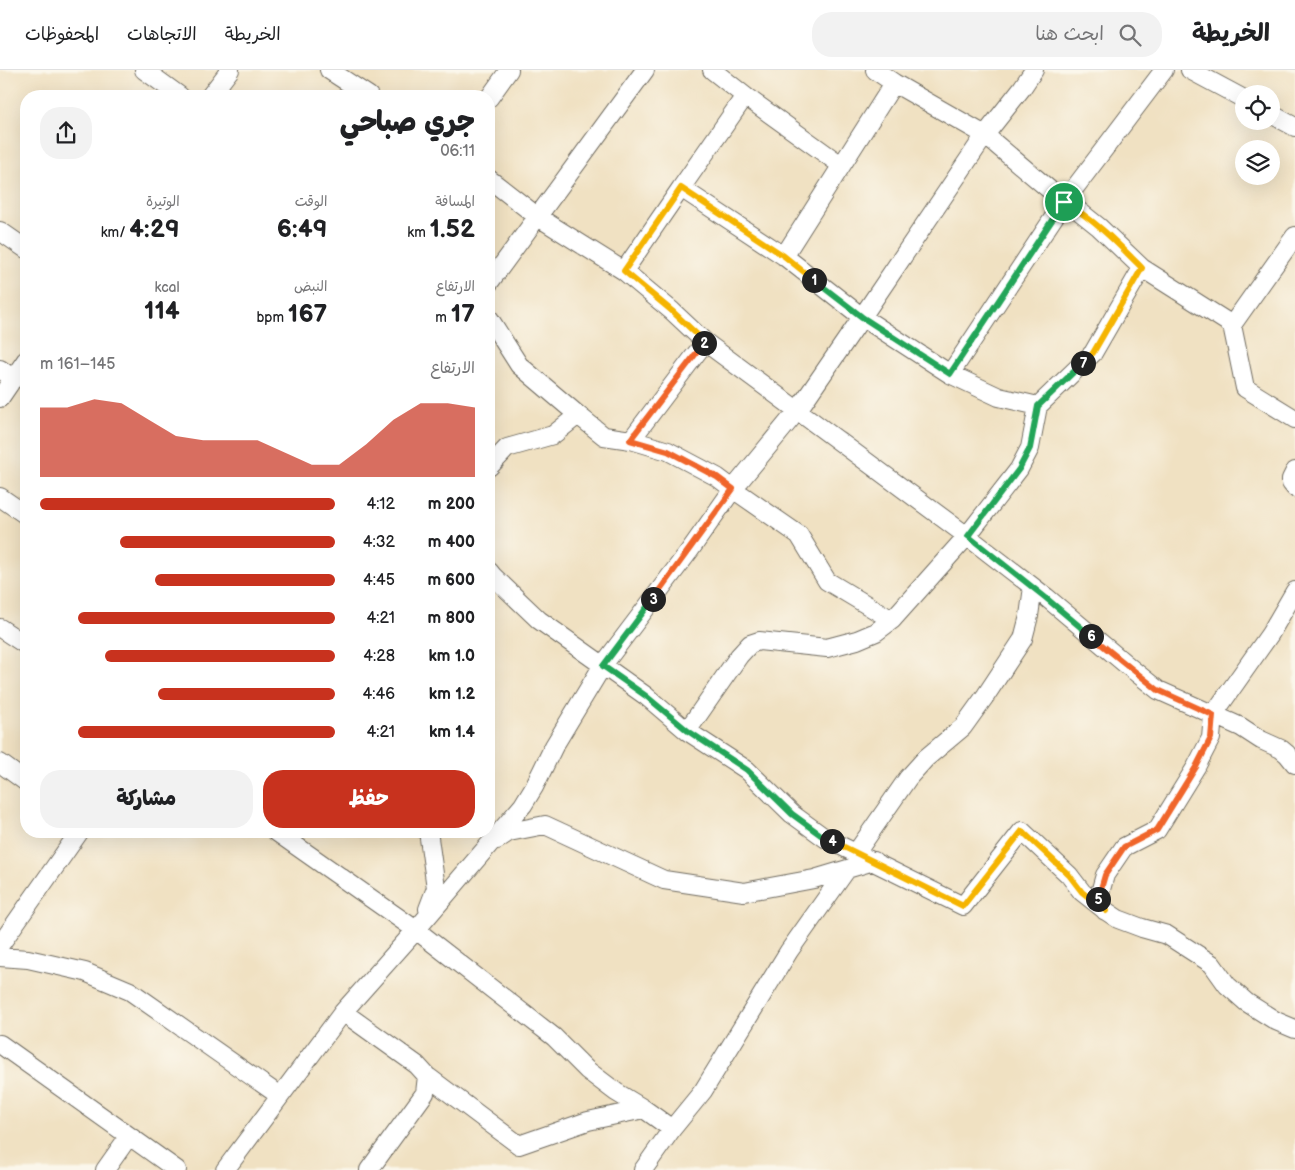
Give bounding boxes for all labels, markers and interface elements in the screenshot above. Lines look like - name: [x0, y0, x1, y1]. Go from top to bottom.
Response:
- search box: [812, 12, 1162, 57]
- text: الخريطة: [1192, 19, 1270, 48]
- icon: search: [1116, 21, 1144, 49]
- text: ابحث هنا: [1035, 23, 1104, 46]
- text: المحفوظات: [25, 24, 99, 45]
- text: الاتجاهات: [127, 24, 197, 45]
- text: الخريطة: [225, 24, 281, 45]
- map controls: [1235, 85, 1280, 185]
- button: locate: [1235, 85, 1280, 130]
- text: جري صباحي: [340, 106, 475, 139]
- button: share: [40, 107, 92, 159]
- button: layers: [1235, 140, 1280, 185]
- text: 06:11: [440, 142, 475, 161]
- pin: [1043, 181, 1085, 223]
- icon: arrive: [1050, 188, 1078, 216]
- text: الوتيرة: [146, 193, 180, 210]
- text: الوقت: [295, 193, 327, 210]
- text: المسافة: [435, 193, 475, 210]
- text: 4:29: [129, 214, 180, 245]
- text: 6:49: [277, 214, 327, 245]
- text: 1.52: [430, 214, 475, 245]
- text: /km: [101, 224, 129, 241]
- text: km: [407, 224, 430, 241]
- pin: 1: [802, 268, 826, 292]
- text: 1: [812, 272, 817, 289]
- text: النبض: [294, 278, 327, 295]
- text: الارتفاع: [436, 278, 475, 295]
- text: kcal: [155, 279, 180, 296]
- text: 114: [144, 296, 180, 327]
- text: 167: [288, 299, 327, 330]
- text: 17: [451, 299, 475, 330]
- text: bpm: [256, 309, 288, 326]
- text: m: [435, 309, 451, 326]
- pin: 2: [692, 330, 716, 356]
- text: 2: [700, 335, 709, 352]
- pin: 7: [1070, 350, 1096, 376]
- text: 145–161 m: [40, 355, 115, 374]
- text: 7: [1080, 355, 1087, 372]
- text: الارتفاع: [430, 359, 475, 378]
- text: 4:12: [366, 495, 395, 514]
- text: 200 m: [428, 495, 475, 514]
- text: 4:32: [363, 533, 395, 552]
- text: 400 m: [428, 533, 475, 552]
- text: 4:45: [363, 571, 395, 590]
- text: 600 m: [427, 571, 475, 590]
- pin: 3: [640, 586, 666, 612]
- text: 3: [649, 591, 658, 608]
- text: 4:21: [367, 609, 395, 628]
- text: 800 m: [427, 609, 475, 628]
- pin: 6: [1078, 624, 1104, 648]
- text: 6: [1087, 628, 1096, 645]
- text: 4:28: [363, 647, 395, 666]
- text: 1.0 km: [428, 647, 475, 666]
- text: 4:46: [362, 685, 395, 704]
- text: 1.2 km: [429, 685, 475, 704]
- text: 4:21: [367, 723, 395, 742]
- text: 1.4 km: [429, 723, 475, 742]
- button: مشاركة: [40, 770, 253, 828]
- button: حفظ: [263, 770, 475, 828]
- pin: 4: [820, 828, 844, 854]
- text: 4: [828, 833, 837, 850]
- pin: 5: [1086, 886, 1110, 912]
- text: 5: [1094, 891, 1103, 908]

